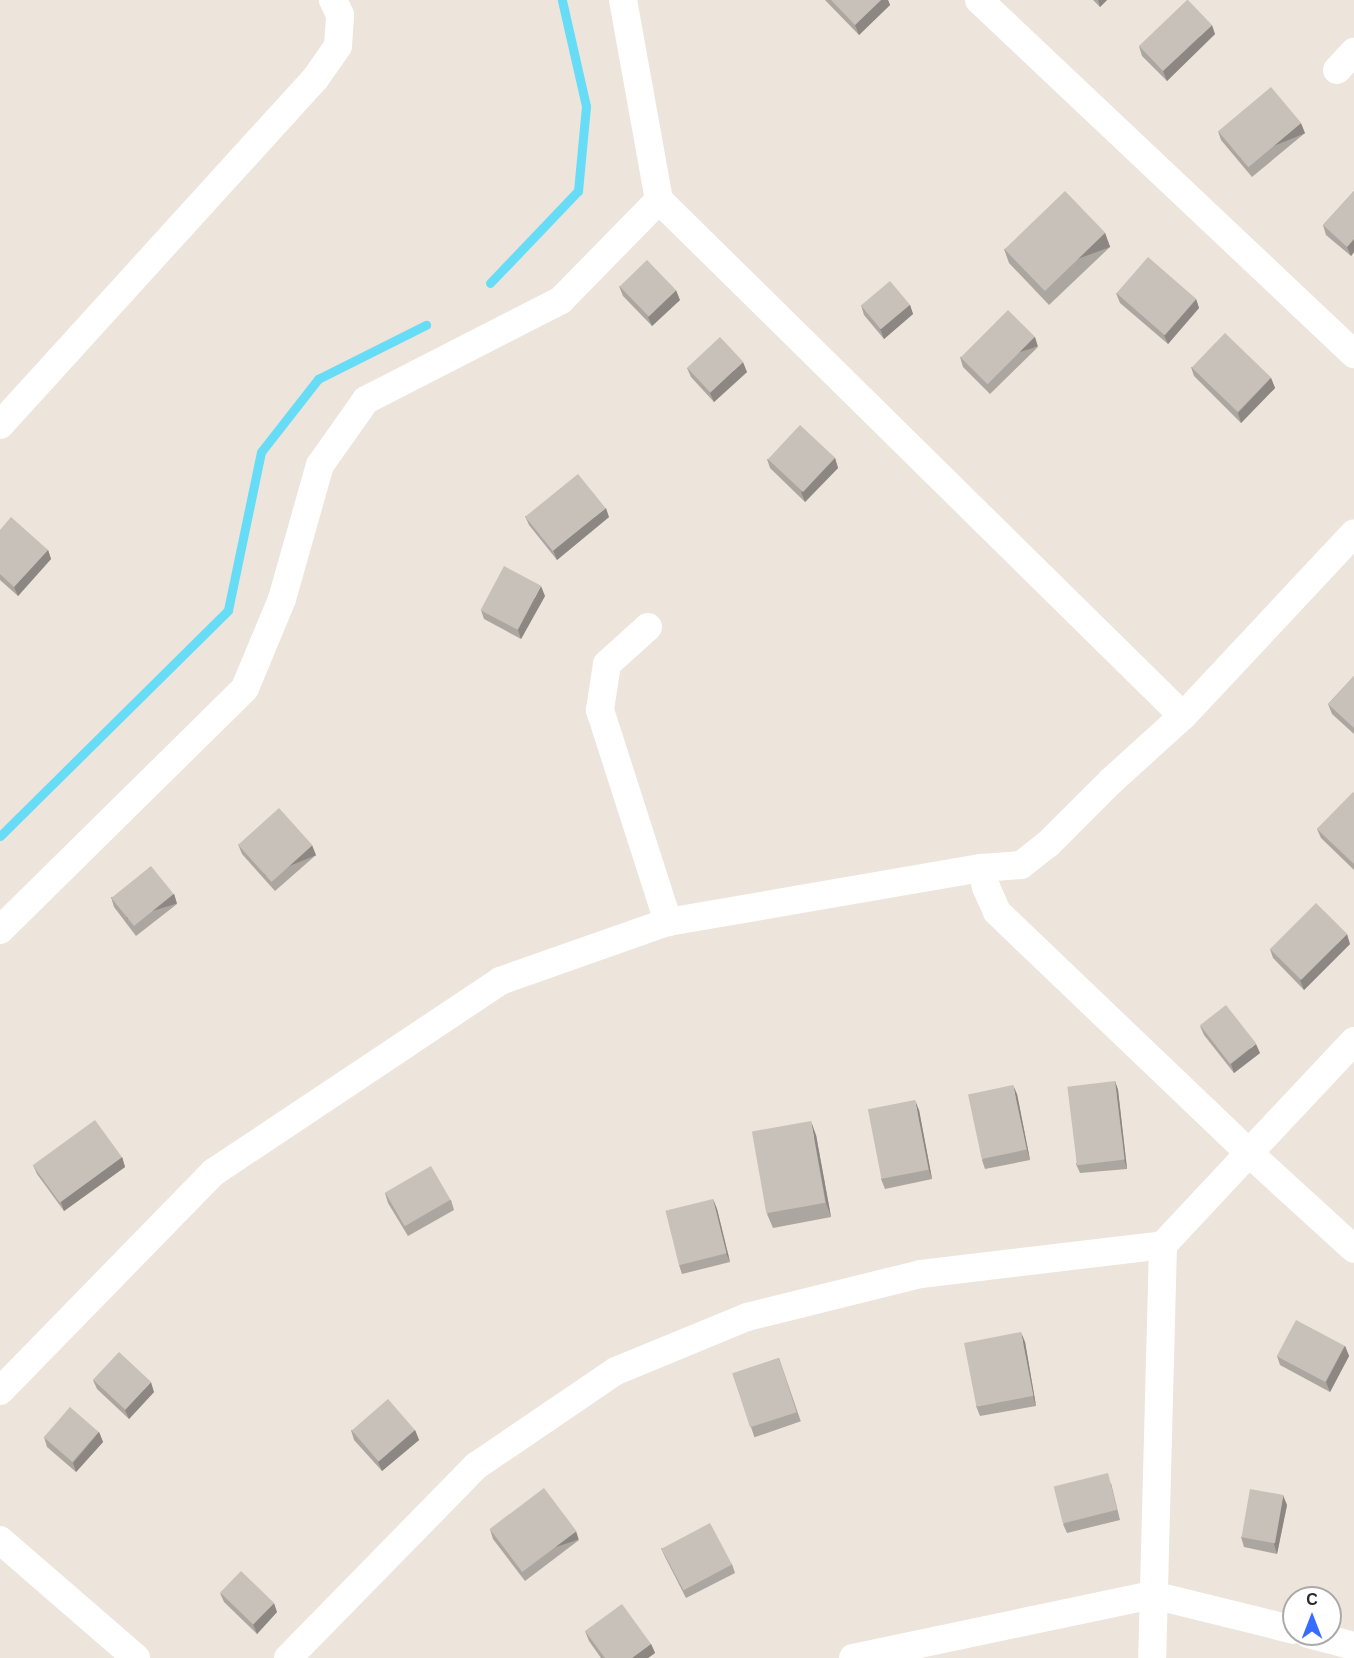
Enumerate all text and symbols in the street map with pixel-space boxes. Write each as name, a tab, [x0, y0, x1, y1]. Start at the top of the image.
north arrow	[1282, 1586, 1342, 1646]
text: С	[1306, 1589, 1318, 1610]

